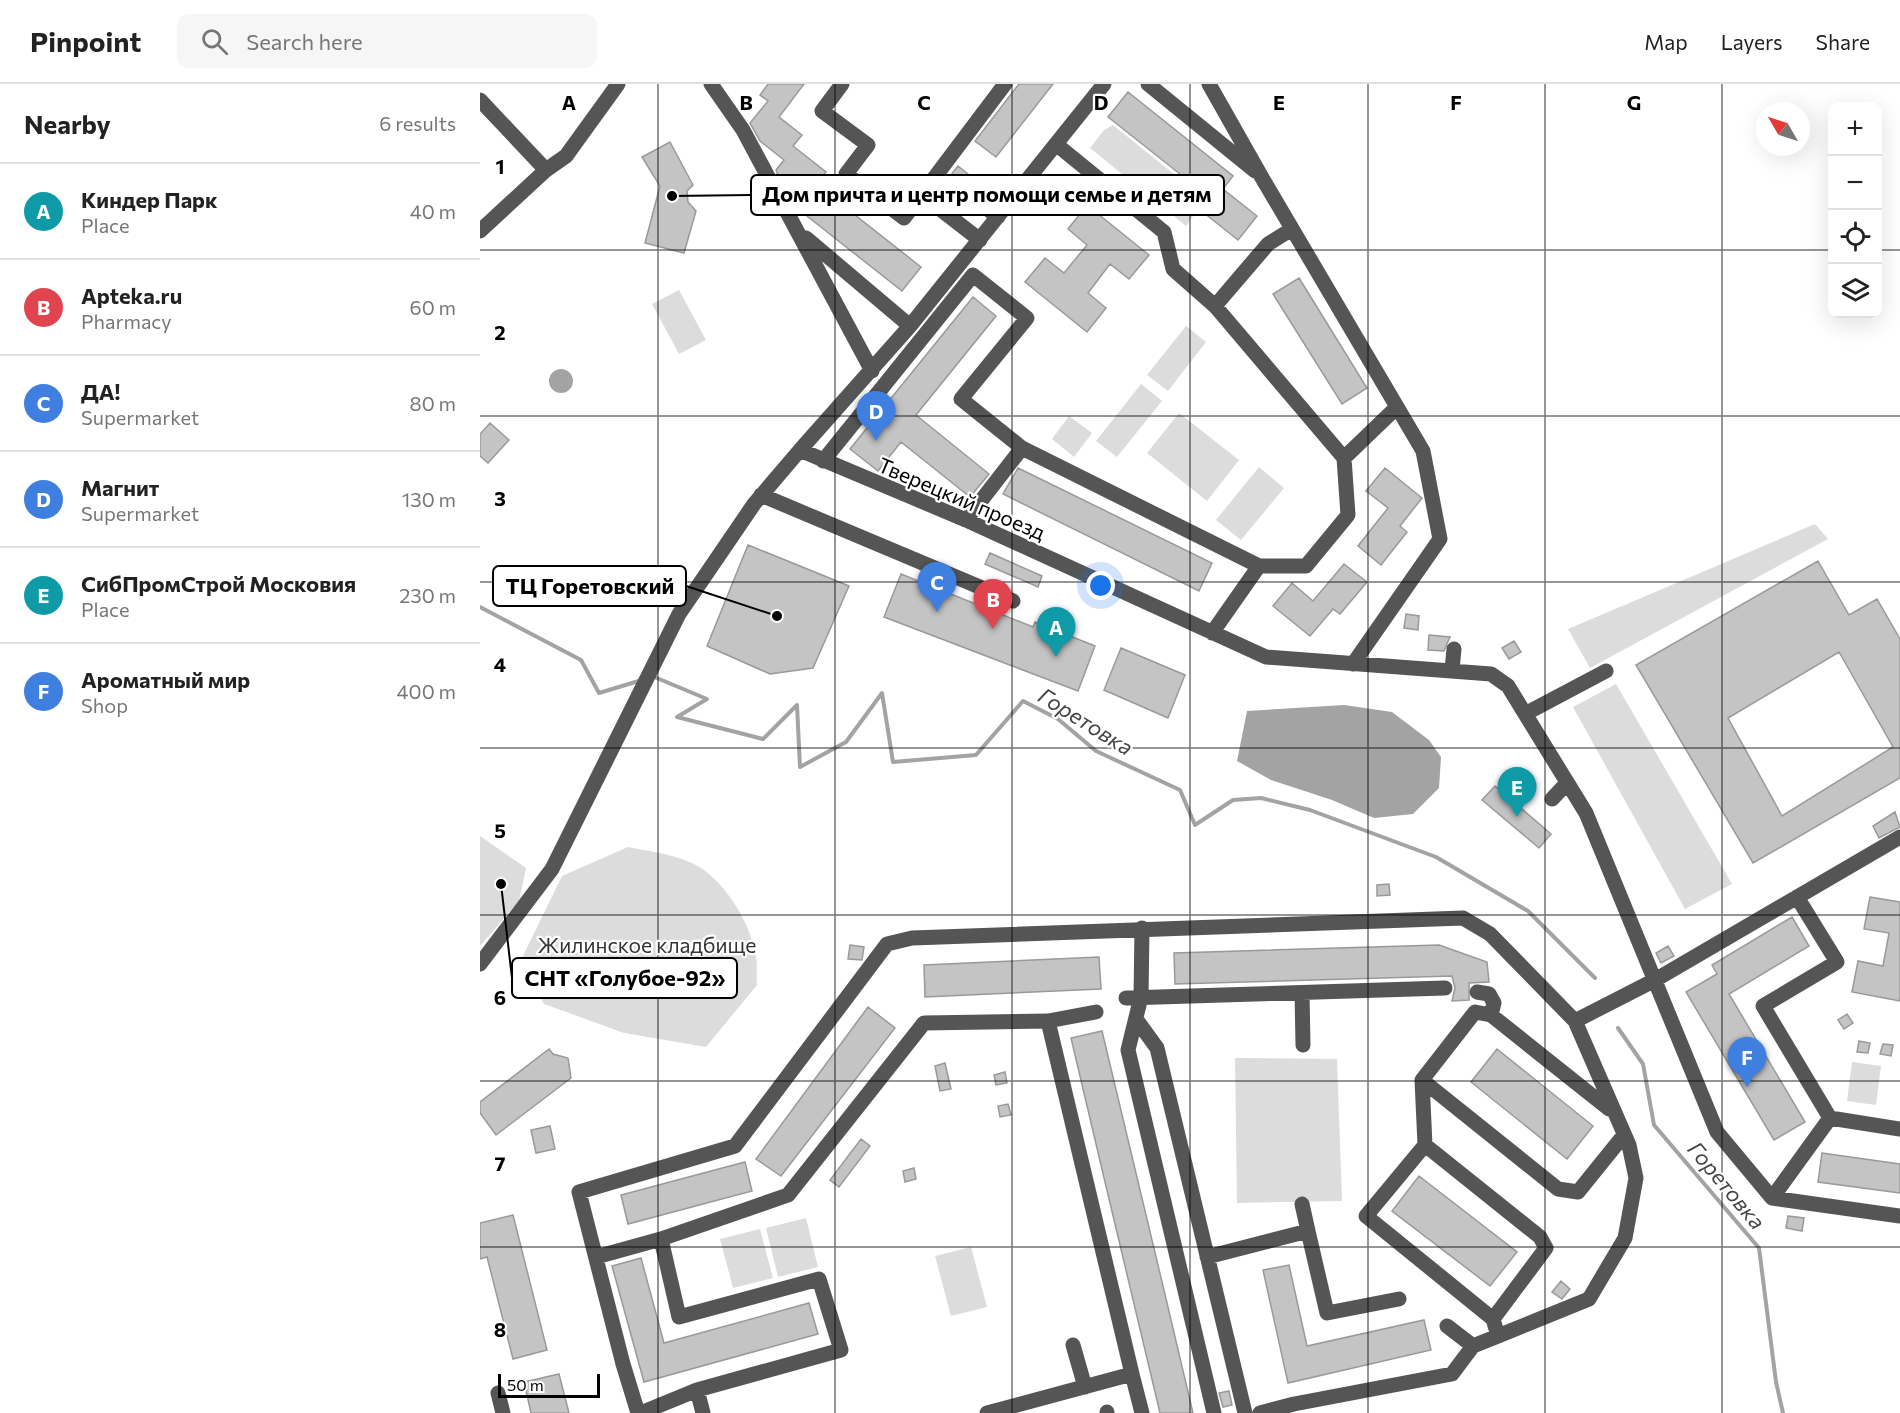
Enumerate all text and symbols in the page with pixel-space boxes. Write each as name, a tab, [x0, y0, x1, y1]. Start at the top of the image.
search box	[177, 14, 597, 68]
text: Pinpoint	[30, 24, 141, 58]
icon: search	[198, 25, 231, 58]
text: Search here	[246, 28, 363, 55]
text: Map	[1644, 29, 1688, 54]
text: Layers	[1721, 29, 1783, 54]
text: Share	[1816, 29, 1870, 54]
text: A	[562, 90, 576, 114]
text: B	[739, 90, 753, 114]
text: C	[917, 90, 931, 114]
text: D	[1094, 90, 1108, 114]
text: E	[1273, 90, 1285, 114]
text: F	[1450, 90, 1462, 114]
text: G	[1627, 90, 1641, 114]
north arrow	[1756, 102, 1810, 156]
map controls	[1828, 102, 1882, 318]
button: +	[1828, 102, 1882, 156]
text: Nearby	[24, 108, 111, 139]
text: 6 results	[379, 111, 456, 135]
text: 1	[495, 154, 505, 178]
button: −	[1828, 156, 1882, 210]
callout: Дом причта и центр помощи семье и детям	[751, 175, 1224, 215]
text: Дом причта и центр помощи семье и детям	[762, 180, 1212, 207]
text: Киндер Парк	[81, 186, 218, 213]
text: A	[36, 199, 51, 223]
text: 40 m	[410, 199, 456, 223]
button: locate	[1828, 210, 1882, 264]
text: Place	[81, 213, 130, 237]
button: layers	[1828, 264, 1882, 318]
text: Apteka.ru	[81, 282, 182, 309]
text: B	[37, 295, 50, 319]
text: 60 m	[410, 295, 456, 319]
text: Pharmacy	[81, 309, 172, 333]
text: 2	[494, 320, 506, 344]
text: ДА!	[81, 378, 120, 405]
text: C	[37, 391, 50, 415]
text: 80 m	[410, 391, 456, 415]
pin: D	[856, 392, 896, 441]
text: Supermarket	[81, 405, 199, 429]
street label: Тверецкий проезд	[875, 451, 1049, 545]
text: Магнит	[81, 474, 159, 501]
text: 3	[494, 486, 506, 510]
text: D	[36, 487, 51, 511]
text: 130 m	[402, 487, 456, 511]
text: Supermarket	[81, 501, 199, 525]
pin: C	[918, 562, 956, 612]
callout: ТЦ Горетовский	[493, 566, 686, 606]
text: СибПромСтрой Московия	[81, 570, 356, 597]
your location	[1086, 571, 1115, 600]
text: ТЦ Горетовский	[506, 572, 674, 599]
pin: B	[974, 580, 1012, 629]
text: E	[38, 583, 49, 607]
text: 230 m	[399, 583, 456, 607]
text: Place	[81, 597, 130, 621]
pin: A	[1036, 608, 1076, 657]
text: 4	[494, 652, 506, 676]
text: Ароматный мир	[81, 666, 250, 693]
text: F	[38, 679, 49, 703]
text: 400 m	[397, 679, 456, 703]
water label: Горетовка	[1034, 681, 1138, 761]
text: Shop	[81, 693, 128, 717]
pin: E	[1498, 768, 1536, 817]
text: 5	[494, 818, 506, 842]
park label: Жилинское кладбище	[538, 932, 756, 957]
callout: СНТ «Голубое-92»	[512, 958, 737, 998]
text: СНТ «Голубое-92»	[525, 964, 725, 991]
text: 6	[494, 985, 506, 1009]
pin: F	[1728, 1038, 1766, 1087]
water label: Горетовка	[1682, 1136, 1772, 1234]
text: 7	[495, 1151, 506, 1175]
text: 8	[494, 1317, 506, 1341]
scale bar	[498, 1371, 600, 1398]
text: 50 m	[507, 1375, 544, 1394]

